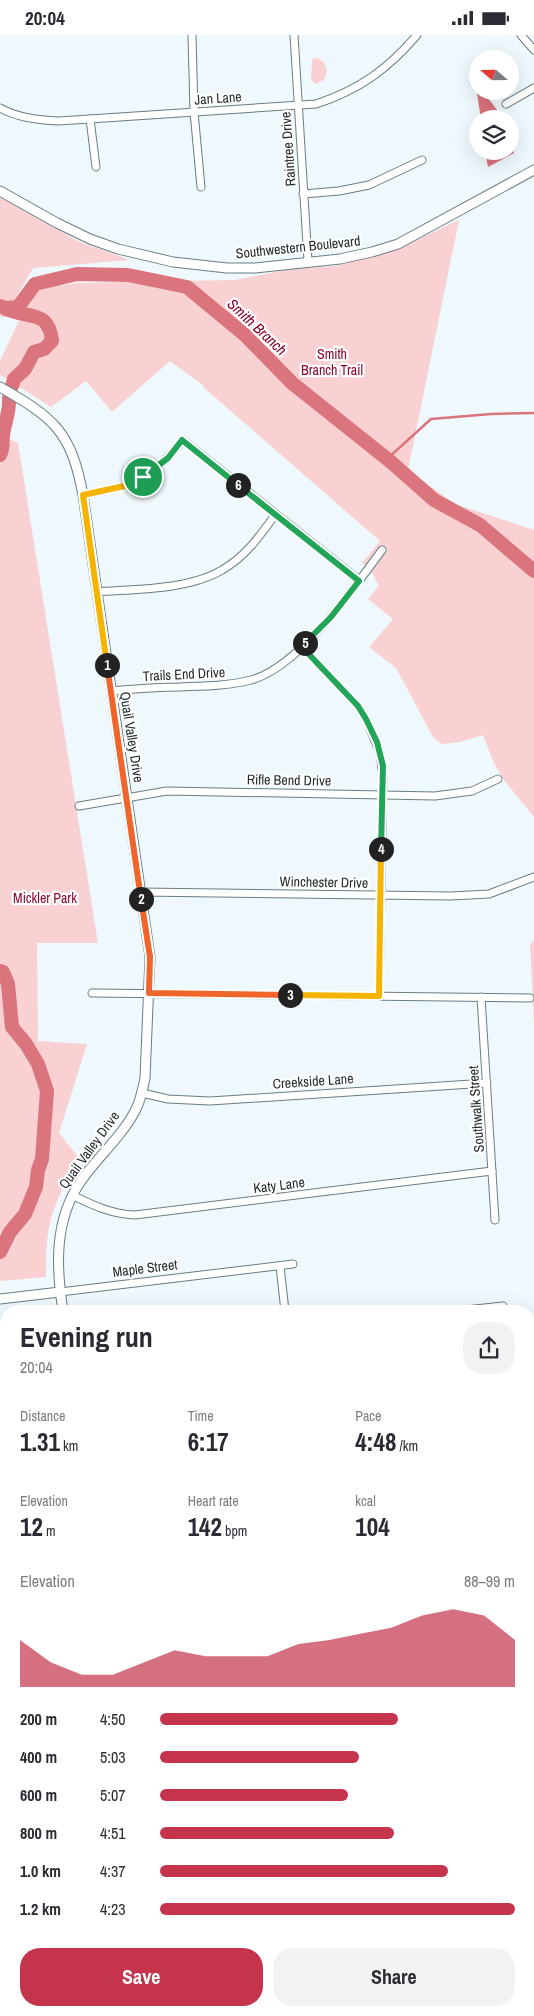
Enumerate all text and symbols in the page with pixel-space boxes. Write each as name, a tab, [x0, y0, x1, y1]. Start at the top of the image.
text: 20:04	[25, 5, 65, 31]
north arrow	[469, 50, 519, 100]
map controls	[469, 50, 519, 160]
street label: Jan Lane	[194, 87, 242, 109]
button: layers	[469, 110, 519, 160]
street label: Raintree Drive	[276, 111, 300, 187]
street label: Southwestern Boulevard	[235, 232, 361, 262]
water label: Smith Branch	[223, 294, 292, 360]
park label: Smith Branch Trail	[301, 345, 363, 379]
pin	[122, 456, 164, 498]
icon: arrive	[129, 463, 157, 491]
pin: 6	[226, 473, 250, 497]
text: 6	[235, 476, 242, 494]
pin: 5	[292, 631, 318, 655]
text: 5	[302, 634, 309, 652]
pin: 1	[94, 653, 120, 677]
text: 1	[104, 656, 111, 674]
street label: Trails End Drive	[142, 663, 226, 685]
street label: Quail Valley Drive	[116, 690, 148, 784]
street label: Rifle Bend Drive	[247, 770, 331, 790]
pin: 4	[368, 837, 394, 861]
text: 4	[378, 840, 385, 858]
street label: Winchester Drive	[280, 872, 368, 892]
pin: 2	[128, 887, 154, 911]
park label: Mickler Park	[13, 889, 77, 907]
text: 2	[138, 890, 145, 908]
pin: 3	[278, 983, 302, 1007]
text: 3	[287, 986, 294, 1004]
street label: Southwalk Street	[464, 1065, 488, 1153]
street label: Creekside Lane	[272, 1069, 354, 1093]
street label: Quail Valley Drive	[55, 1108, 123, 1192]
street label: Katy Lane	[252, 1173, 306, 1197]
street label: Maple Street	[112, 1255, 178, 1281]
text: Evening run	[20, 1318, 153, 1356]
button: share	[463, 1322, 515, 1374]
text: 20:04	[20, 1356, 53, 1378]
text: Distance	[20, 1407, 65, 1425]
text: Time	[188, 1407, 214, 1425]
text: Pace	[355, 1407, 382, 1425]
text: 1.31	[20, 1425, 60, 1459]
text: 6:17	[188, 1425, 229, 1459]
text: 4:48	[355, 1425, 396, 1459]
text: km	[60, 1437, 78, 1455]
text: /km	[396, 1437, 418, 1455]
text: Elevation	[20, 1492, 68, 1510]
text: Heart rate	[188, 1492, 239, 1510]
text: kcal	[355, 1492, 376, 1510]
text: 12	[20, 1510, 43, 1544]
text: 142	[188, 1510, 222, 1544]
text: 104	[355, 1510, 390, 1544]
text: m	[43, 1522, 56, 1540]
text: bpm	[222, 1522, 247, 1540]
text: Elevation	[20, 1570, 75, 1592]
text: 88–99 m	[464, 1570, 515, 1592]
text: 200 m	[20, 1708, 57, 1730]
text: 4:50	[100, 1708, 126, 1730]
text: 400 m	[20, 1746, 57, 1768]
text: 5:03	[100, 1746, 126, 1768]
text: 600 m	[20, 1784, 57, 1806]
text: 5:07	[100, 1784, 126, 1806]
text: 800 m	[20, 1822, 57, 1844]
text: 4:51	[100, 1822, 126, 1844]
text: 1.0 km	[20, 1860, 61, 1882]
text: 4:37	[100, 1860, 126, 1882]
text: 1.2 km	[20, 1898, 61, 1920]
text: 4:23	[100, 1898, 126, 1920]
button: Save	[20, 1948, 263, 2006]
button: Share	[273, 1948, 515, 2006]

